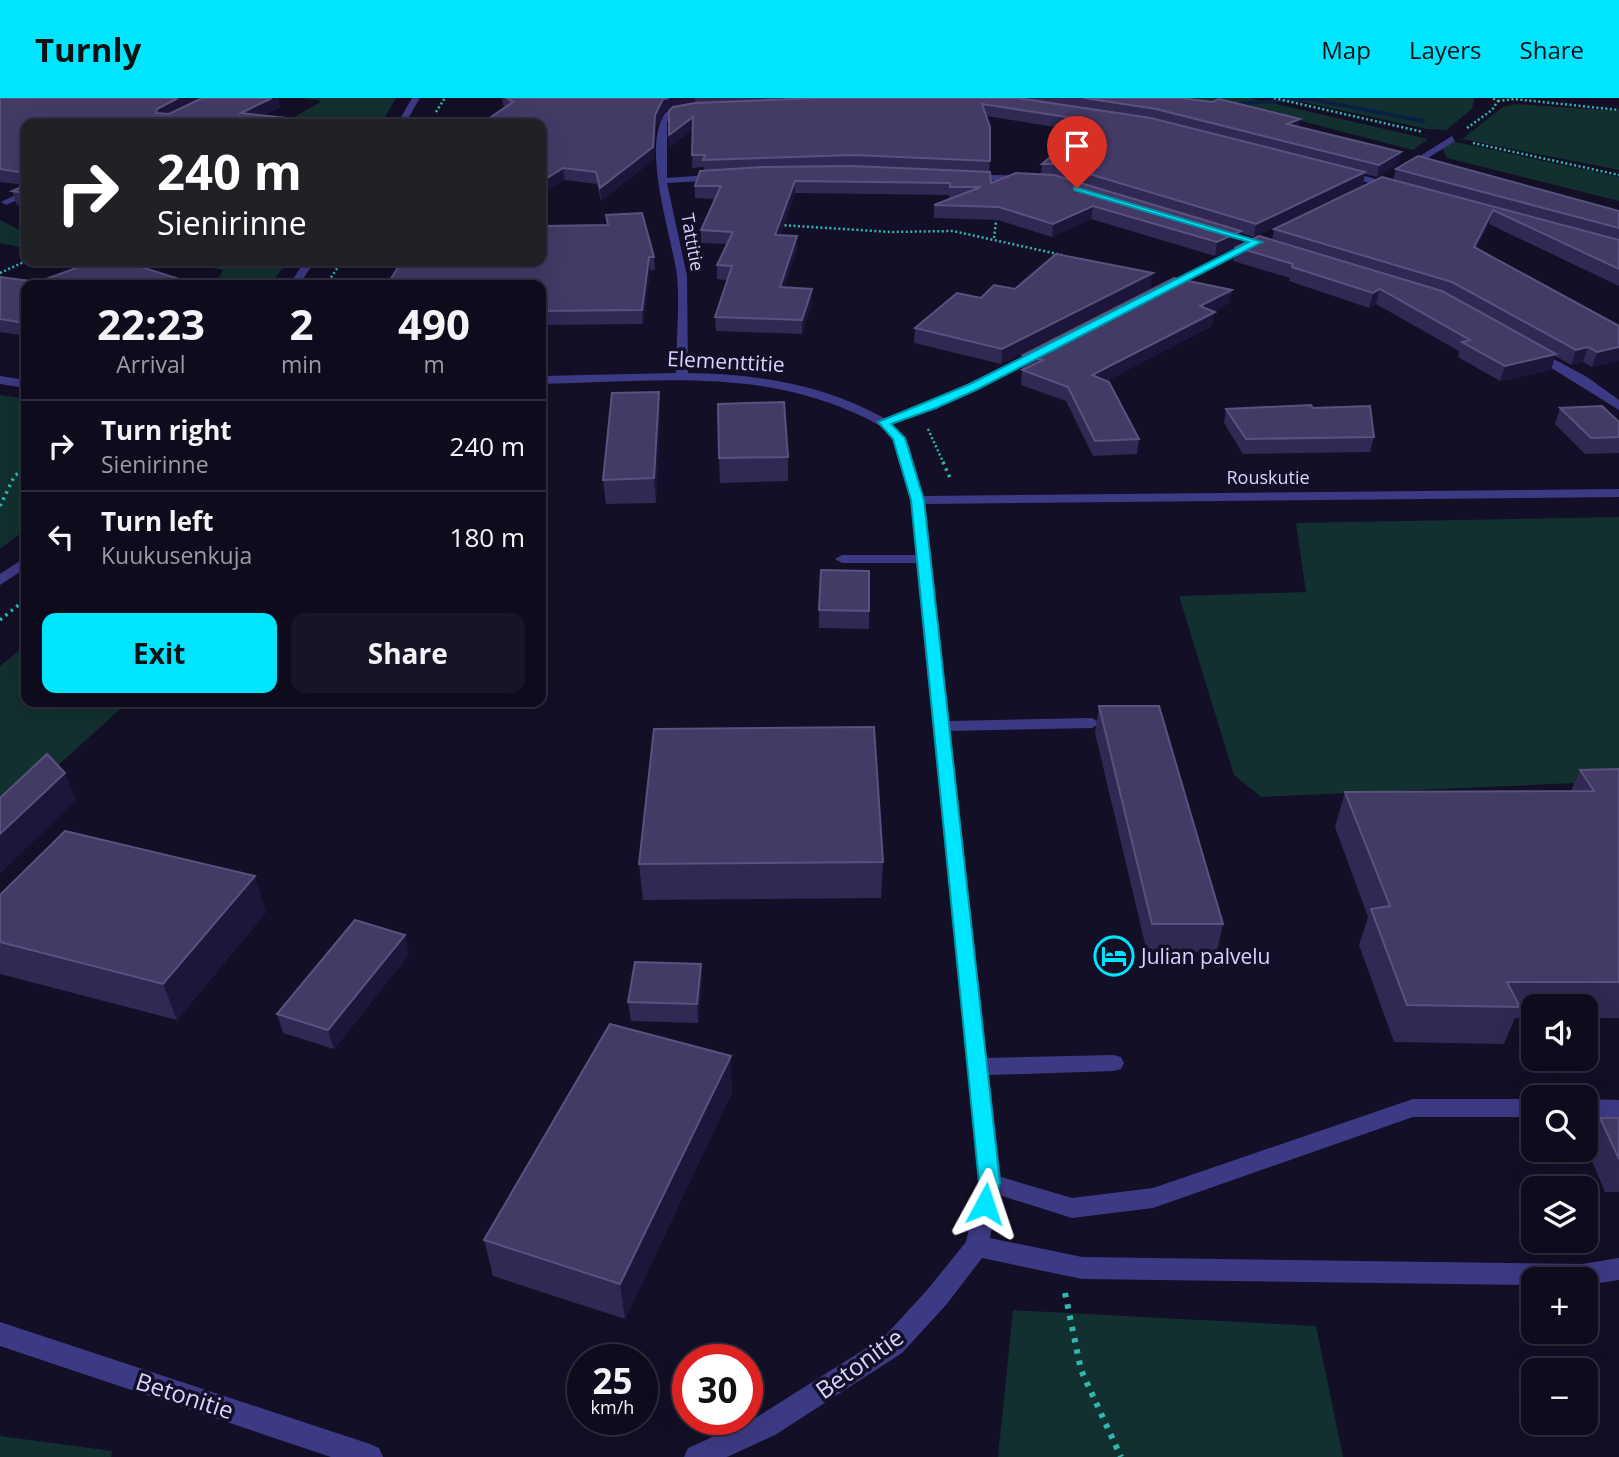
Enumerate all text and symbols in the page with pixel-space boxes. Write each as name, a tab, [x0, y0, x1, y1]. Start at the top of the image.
text: Turnly	[35, 27, 141, 72]
text: Map	[1321, 33, 1371, 66]
text: Layers	[1409, 33, 1482, 66]
text: Share	[1520, 33, 1584, 66]
pin	[1047, 116, 1107, 188]
icon: arrive	[1058, 127, 1096, 165]
text: 240 m	[157, 138, 302, 204]
icon: right	[42, 147, 133, 238]
text: Sienirinne	[157, 201, 307, 244]
street label: Tattitie	[676, 211, 710, 273]
text: 22:23	[97, 295, 205, 352]
text: 2	[289, 295, 314, 352]
text: 490	[398, 295, 470, 352]
street label: Elementtitie	[666, 344, 786, 378]
text: Arrival	[116, 348, 186, 380]
text: min	[281, 348, 322, 380]
text: m	[423, 348, 445, 380]
text: Turn right	[101, 412, 232, 448]
icon: right	[42, 427, 80, 465]
text: 240 m	[450, 428, 525, 464]
text: Sienirinne	[101, 448, 209, 480]
street label: Rouskutie	[1226, 465, 1310, 489]
text: Turn left	[101, 503, 213, 539]
icon: left	[42, 518, 80, 556]
text: 180 m	[450, 519, 525, 555]
text: Kuukusenkuja	[101, 539, 252, 571]
button: Exit	[42, 613, 277, 693]
button: Share	[291, 613, 525, 693]
hotel icon: Julian palvelu	[1093, 935, 1135, 977]
place label: Julian palvelu	[1139, 942, 1270, 970]
map controls	[1521, 994, 1598, 1435]
button: sound	[1521, 994, 1598, 1071]
button: search	[1521, 1085, 1598, 1162]
position arrow	[948, 1167, 1022, 1241]
button: layers	[1521, 1176, 1598, 1253]
button: +	[1521, 1267, 1598, 1344]
street label: Betonitie	[809, 1320, 909, 1406]
speed limit sign: 30	[672, 1344, 763, 1435]
text: 25	[592, 1357, 633, 1404]
button: −	[1521, 1358, 1598, 1435]
street label: Betonitie	[132, 1364, 238, 1426]
text: km/h	[591, 1395, 634, 1419]

